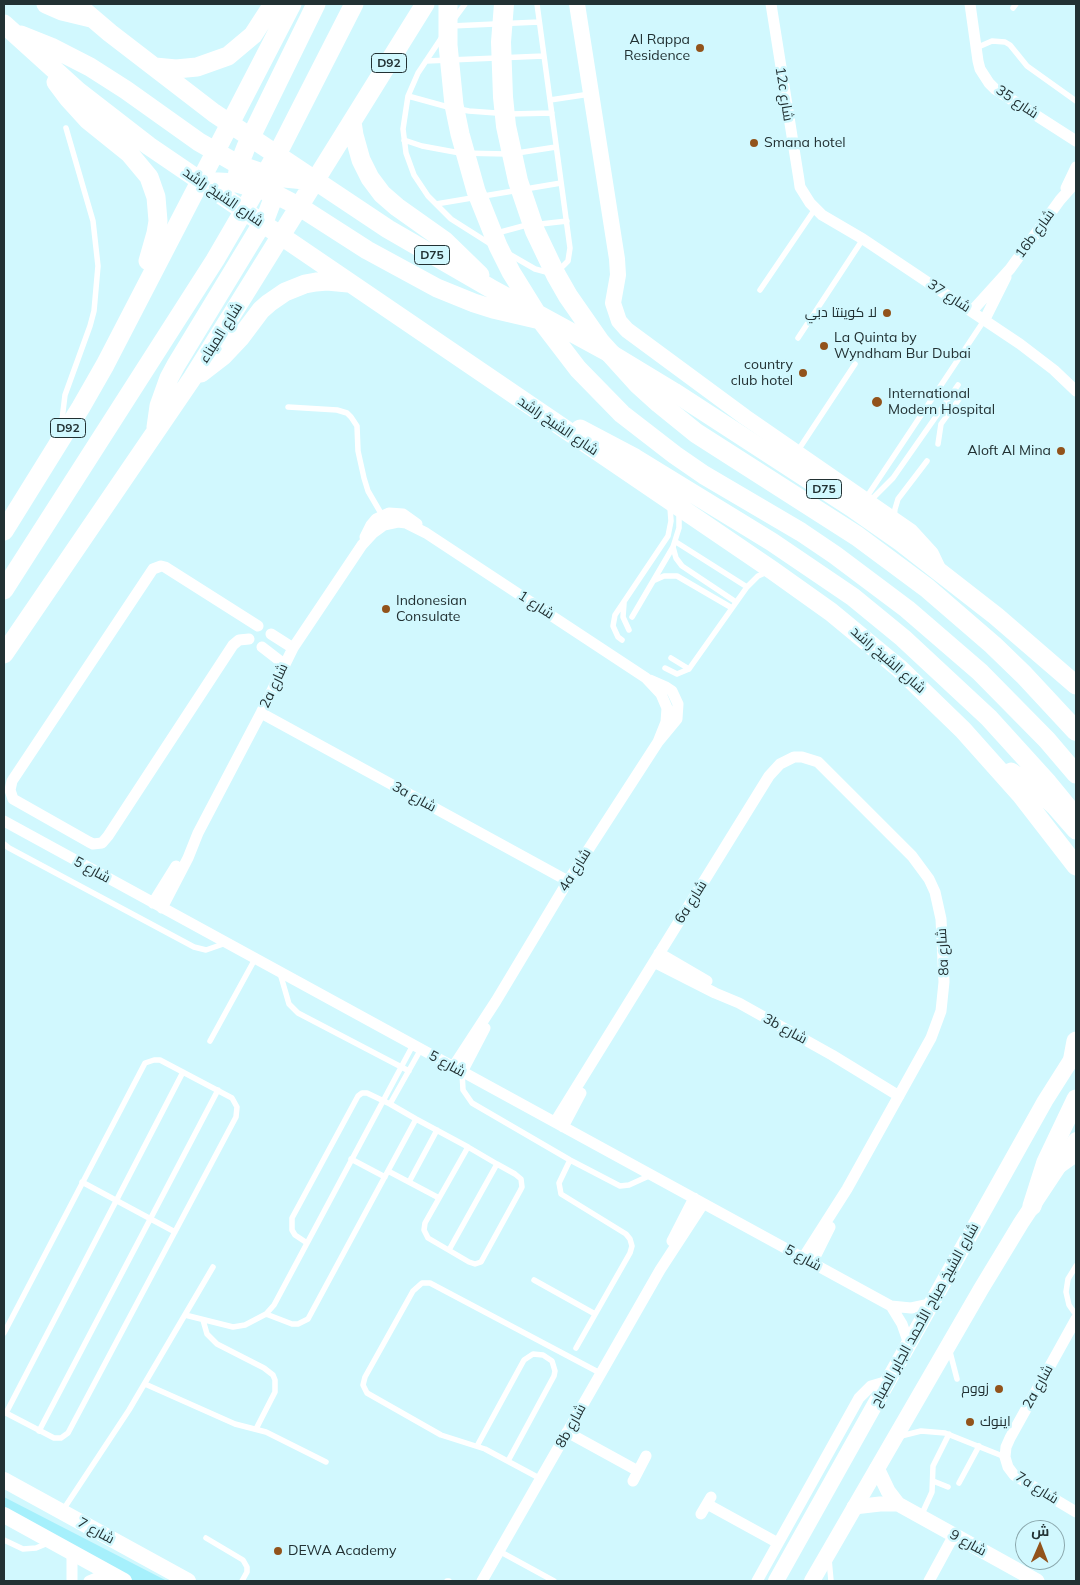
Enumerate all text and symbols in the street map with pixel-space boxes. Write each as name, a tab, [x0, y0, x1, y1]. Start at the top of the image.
place label: Al Rappa Residence	[624, 32, 690, 64]
marker: Al Rappa Residence	[694, 42, 706, 54]
road number: D92	[372, 54, 406, 72]
street label: 12c شارع	[771, 66, 797, 122]
street label: شارع 35	[993, 82, 1041, 122]
place label: Smana hotel	[764, 135, 846, 151]
marker: Smana hotel	[748, 137, 760, 149]
street label: شارع الشيخ راشد	[180, 164, 266, 230]
street label: 16b شارع	[1012, 206, 1058, 262]
road number: D75	[414, 246, 450, 264]
street label: شارع 37	[924, 276, 974, 316]
street label: شارع الميناء	[196, 300, 246, 366]
place label: لا كوينتا دبي	[805, 305, 877, 321]
marker: لا كوينتا دبي	[881, 307, 893, 319]
place label: La Quinta by Wyndham Bur Dubai	[834, 330, 971, 362]
marker: La Quinta by Wyndham Bur Dubai	[818, 340, 830, 352]
place label: country club hotel	[731, 357, 793, 390]
marker: country club hotel	[797, 367, 809, 379]
place label: International Modern Hospital	[888, 386, 995, 418]
street label: شارع الشيخ راشد	[515, 393, 601, 459]
marker: International Modern Hospital	[870, 395, 884, 409]
road number: D92	[50, 418, 86, 438]
place label: Aloft Al Mina	[967, 443, 1051, 459]
marker: Aloft Al Mina	[1055, 445, 1067, 457]
road number: D75	[806, 479, 842, 498]
street label: شارع 1	[515, 587, 557, 623]
place label: Indonesian Consulate	[396, 593, 467, 626]
marker: Indonesian Consulate	[380, 603, 392, 615]
street label: شارع الشيخ راشد	[847, 623, 929, 697]
street label: 2a شارع	[256, 661, 292, 711]
street label: 3a شارع	[389, 778, 439, 816]
street label: 4a شارع	[555, 845, 595, 895]
street label: شارع 5	[71, 853, 113, 887]
street label: 6a شارع	[671, 877, 711, 927]
street label: 8a شارع	[933, 928, 953, 976]
street label: 3b شارع	[760, 1010, 810, 1048]
street label: شارع 5	[426, 1047, 468, 1081]
street label: شارع الشيخ صباح الأحمد الجابر الصباح	[867, 1220, 983, 1410]
street label: شارع 5	[782, 1241, 824, 1275]
street label: 2a شارع	[1019, 1362, 1057, 1412]
place label: زووم	[961, 1381, 989, 1397]
marker: زووم	[993, 1383, 1005, 1395]
street label: 8b شارع	[552, 1401, 590, 1451]
place label: اينوك	[980, 1414, 1011, 1430]
marker: اينوك	[964, 1416, 976, 1428]
street label: 7a شارع	[1012, 1468, 1062, 1508]
street label: شارع 7	[75, 1514, 117, 1548]
north arrow	[1015, 1520, 1065, 1570]
text: ش	[1031, 1522, 1049, 1540]
street label: شارع 9	[947, 1526, 989, 1560]
place label: DEWA Academy	[288, 1543, 397, 1559]
marker: DEWA Academy	[272, 1545, 284, 1557]

